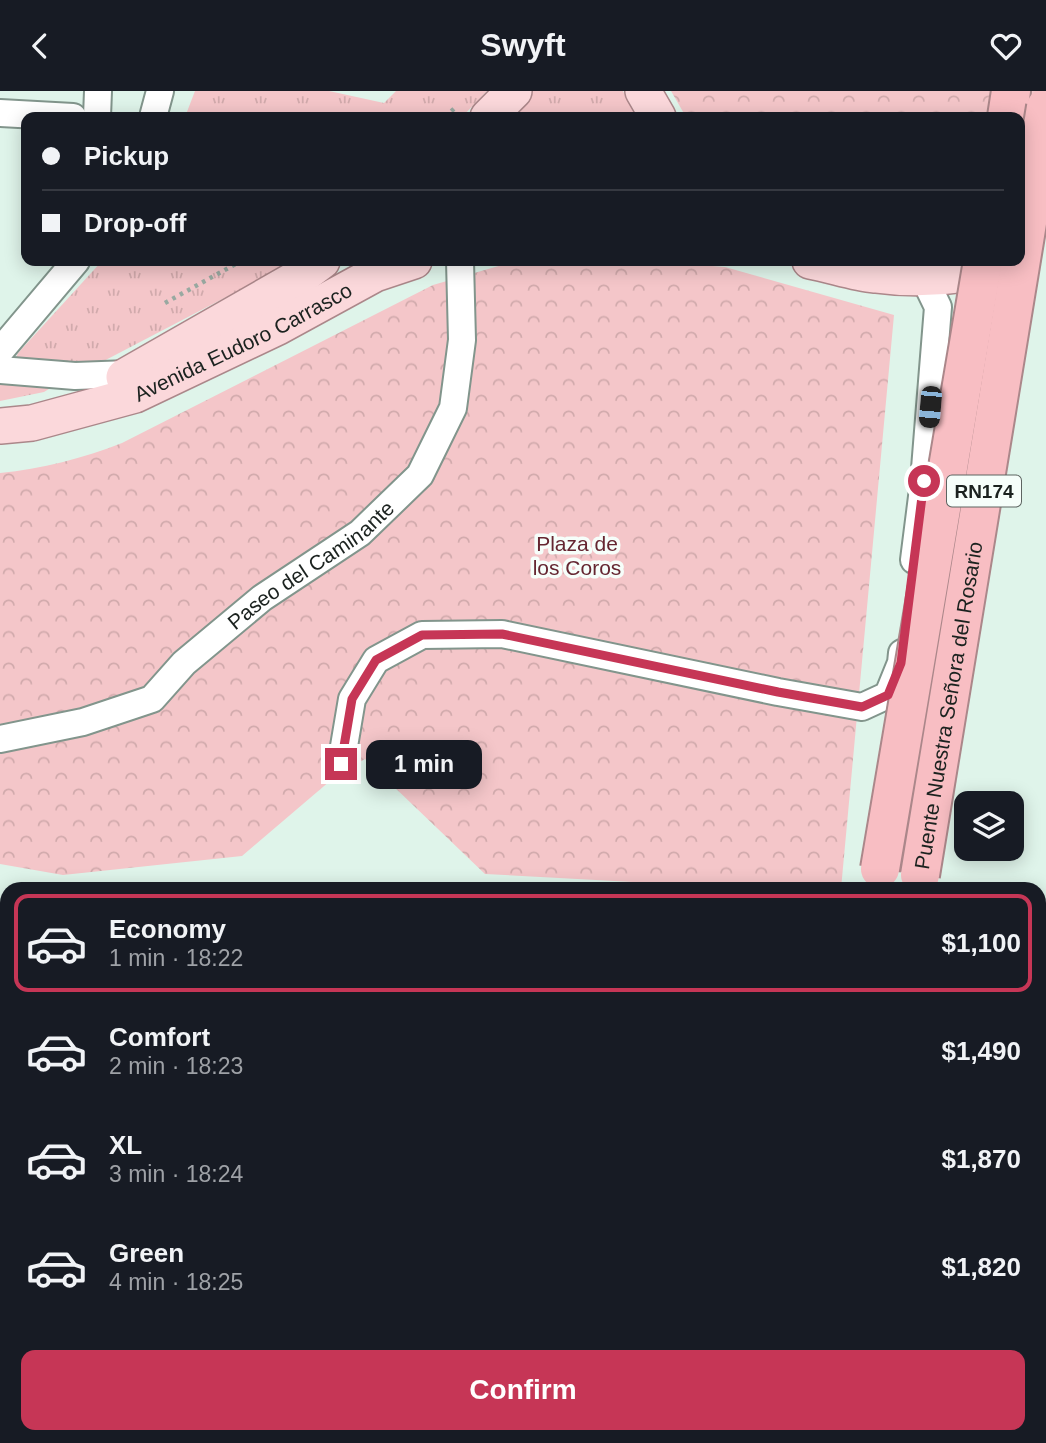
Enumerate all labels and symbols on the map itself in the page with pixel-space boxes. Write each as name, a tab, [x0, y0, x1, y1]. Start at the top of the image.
street label: Avenida Eudoro Carrasco	[130, 278, 355, 405]
car	[918, 385, 943, 429]
route start	[908, 465, 940, 497]
road number: RN174	[947, 475, 1021, 507]
street label: Paseo del Caminante	[223, 496, 398, 633]
park label: Plaza de los Coros	[533, 532, 621, 579]
street label: Puente Nuestra Señora del Rosario	[910, 540, 986, 871]
callout: 1 min	[366, 739, 481, 789]
route end	[325, 748, 357, 780]

